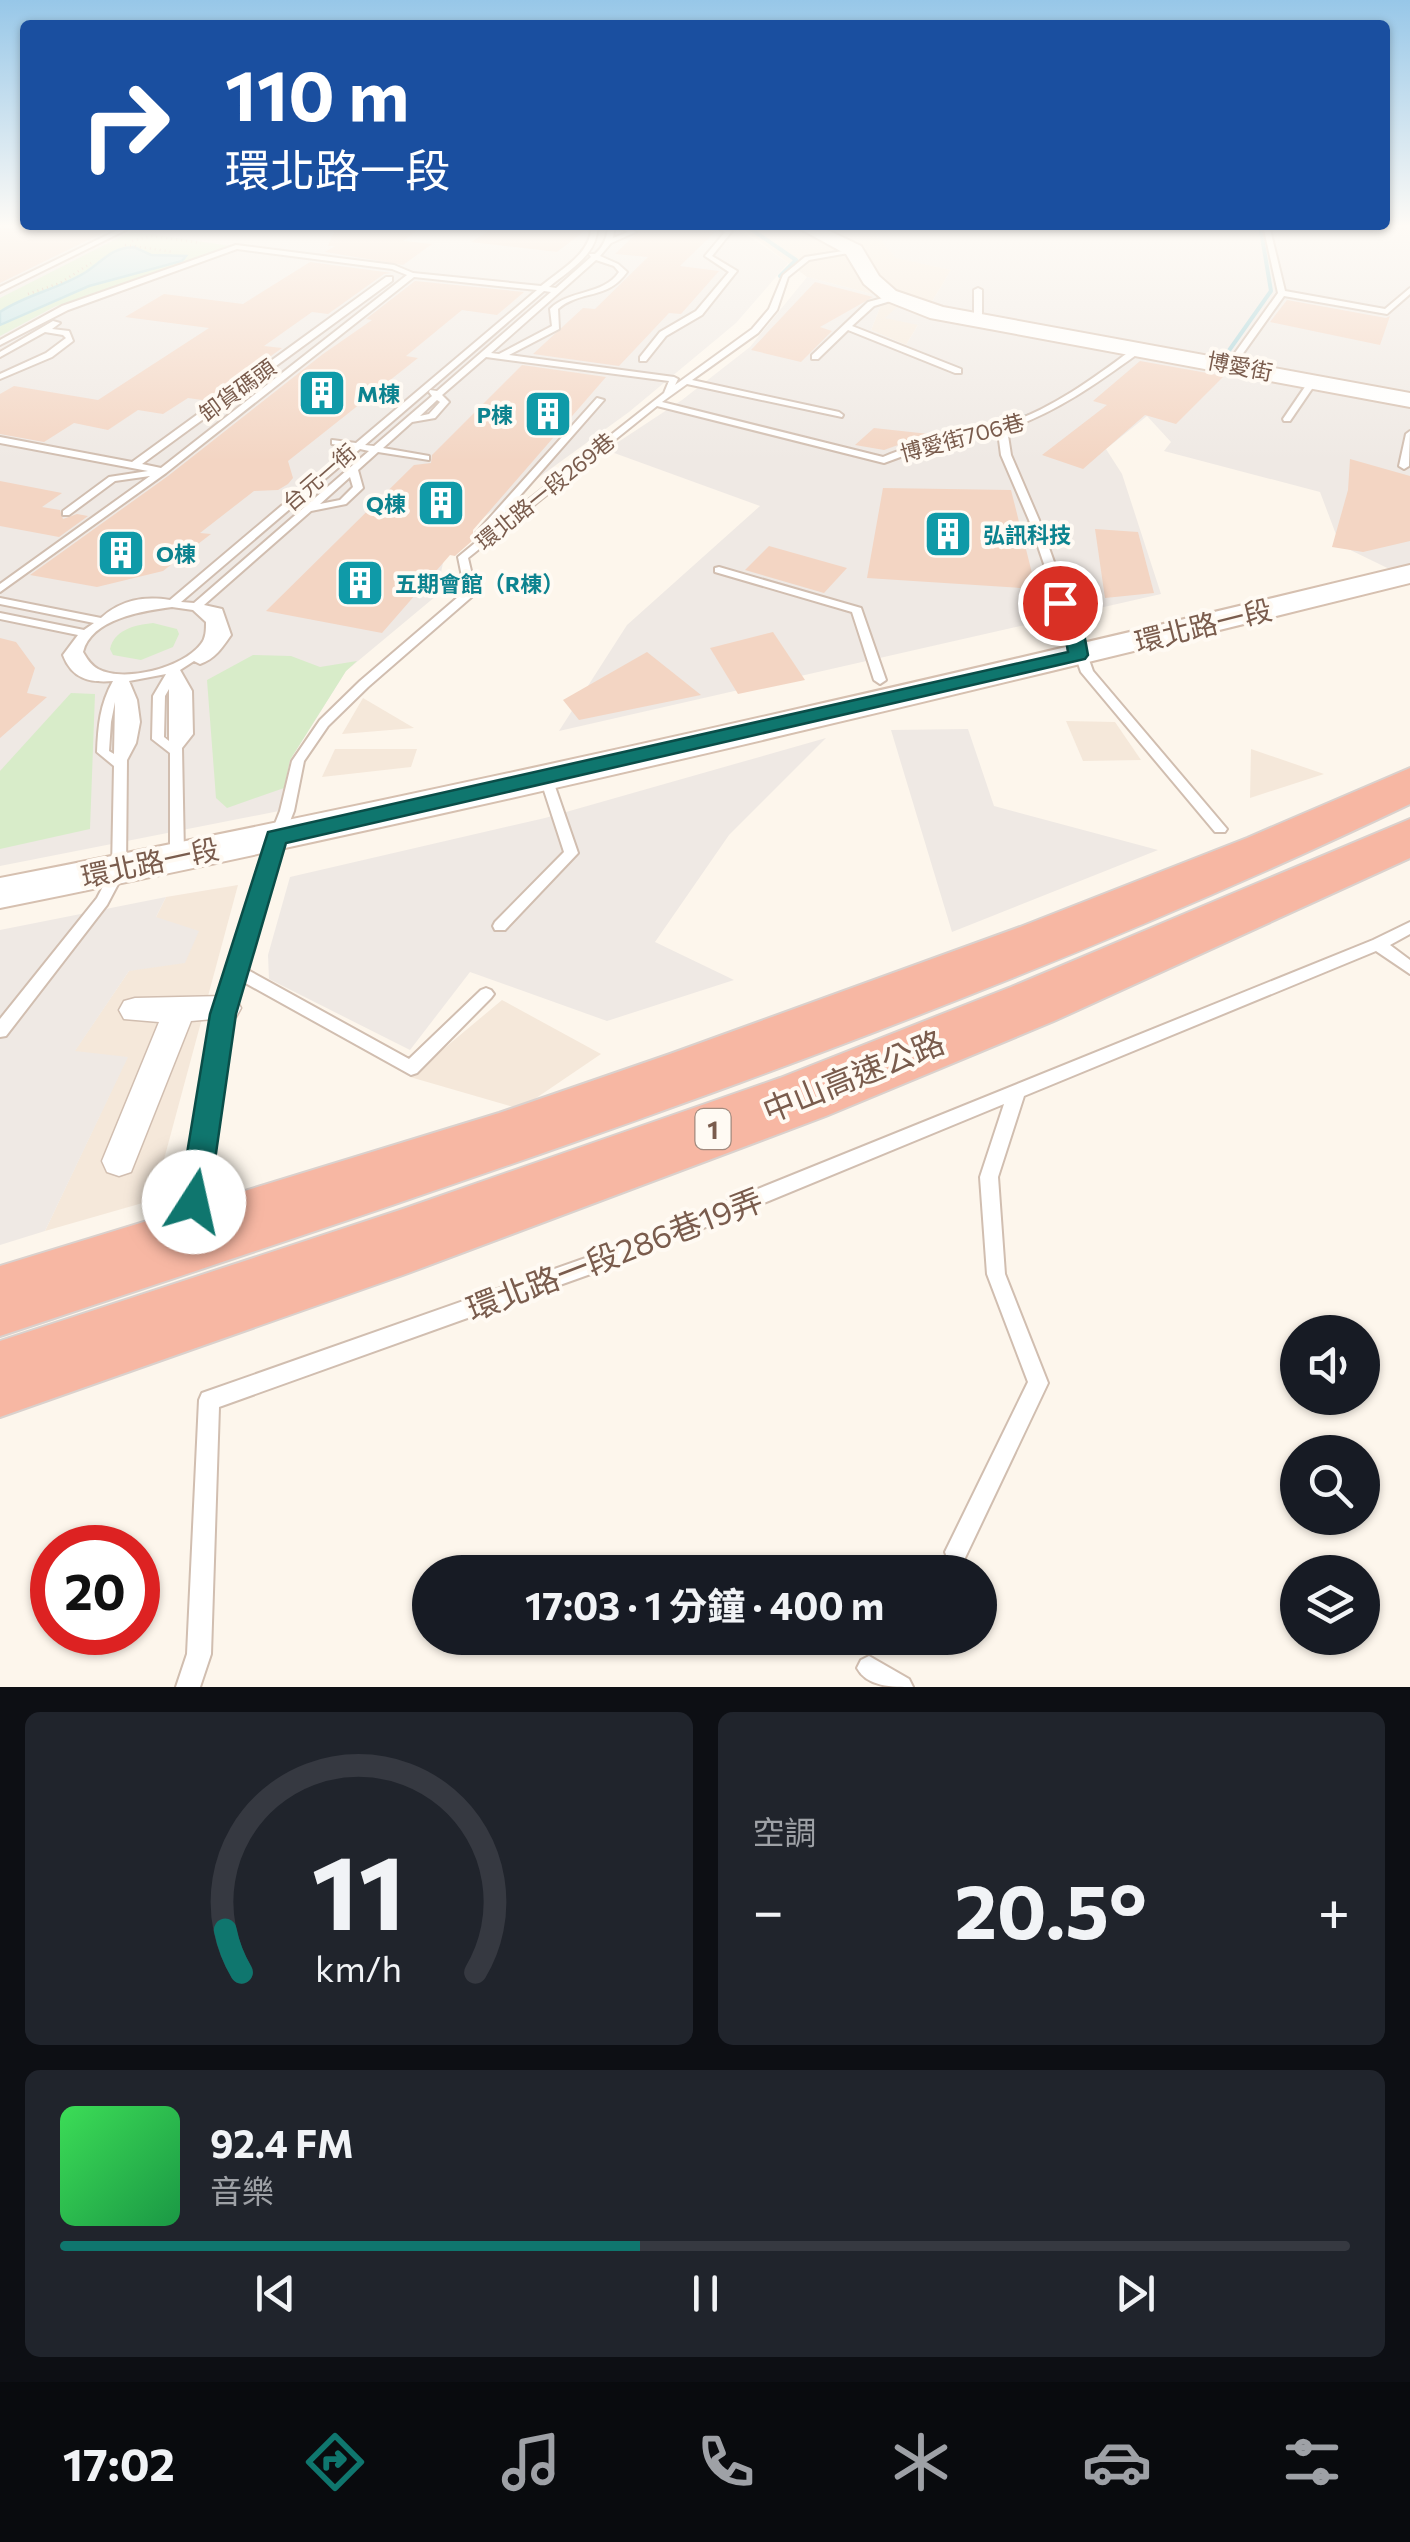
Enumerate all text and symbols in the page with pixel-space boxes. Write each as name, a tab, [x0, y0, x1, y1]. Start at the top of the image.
text: 110 m	[225, 50, 409, 135]
icon: right	[60, 60, 190, 190]
text: 環北路一段	[225, 141, 450, 196]
street label: 博愛街	[1205, 346, 1275, 386]
street label: 卸貨碼頭	[193, 353, 281, 427]
building icon: M棟	[296, 367, 348, 419]
place label: M棟	[357, 380, 400, 407]
building icon: P棟	[522, 388, 574, 440]
place label: P棟	[477, 401, 513, 428]
street label: 博愛街706巷	[897, 407, 1027, 467]
street label: 環北路一段269巷	[470, 427, 620, 555]
street label: 台元一街	[277, 438, 361, 516]
building icon: Q棟	[415, 477, 467, 529]
place label: Q棟	[366, 490, 406, 517]
building icon: 弘訊科技	[922, 508, 974, 560]
place label: 弘訊科技	[983, 521, 1071, 548]
building icon: O棟	[95, 527, 147, 579]
place label: O棟	[156, 540, 196, 567]
building icon: 五期會館（R棟）	[334, 557, 386, 609]
pin	[1018, 561, 1103, 646]
place label: 五期會館（R棟）	[395, 570, 564, 597]
icon: arrive	[1033, 576, 1088, 631]
street label: 環北路一段	[1131, 592, 1275, 658]
street label: 環北路一段	[78, 831, 222, 893]
street label: 中山高速公路	[756, 1020, 950, 1130]
road number: 1	[696, 1109, 730, 1149]
position arrow	[142, 1150, 246, 1254]
street label: 環北路一段286巷19弄	[460, 1178, 768, 1328]
map controls	[1280, 1315, 1380, 1655]
button: sound	[1280, 1315, 1380, 1415]
button: search	[1280, 1435, 1380, 1535]
speed limit sign: 20	[30, 1525, 160, 1655]
button: layers	[1280, 1555, 1380, 1655]
text: 17:03 · 1 分鐘 · 400 m	[525, 1581, 884, 1628]
text: 空調	[753, 1811, 817, 1851]
text: 11	[312, 1824, 406, 1951]
text: 20.5°	[954, 1863, 1147, 1954]
text: −	[753, 1875, 784, 1942]
text: +	[1318, 1875, 1350, 1942]
text: km/h	[315, 1946, 402, 1989]
text: 92.4 FM	[210, 2119, 354, 2166]
text: 音樂	[210, 2170, 274, 2210]
icon: previous	[248, 2266, 303, 2321]
icon: pause	[678, 2266, 733, 2321]
icon: next	[1108, 2266, 1163, 2321]
icon: directions	[300, 2427, 370, 2497]
icon: music	[496, 2427, 566, 2497]
icon: phone	[691, 2427, 761, 2497]
icon: climate	[886, 2427, 956, 2497]
icon: car	[1082, 2427, 1152, 2497]
icon: filters	[1277, 2427, 1347, 2497]
text: 17:02	[63, 2435, 175, 2490]

